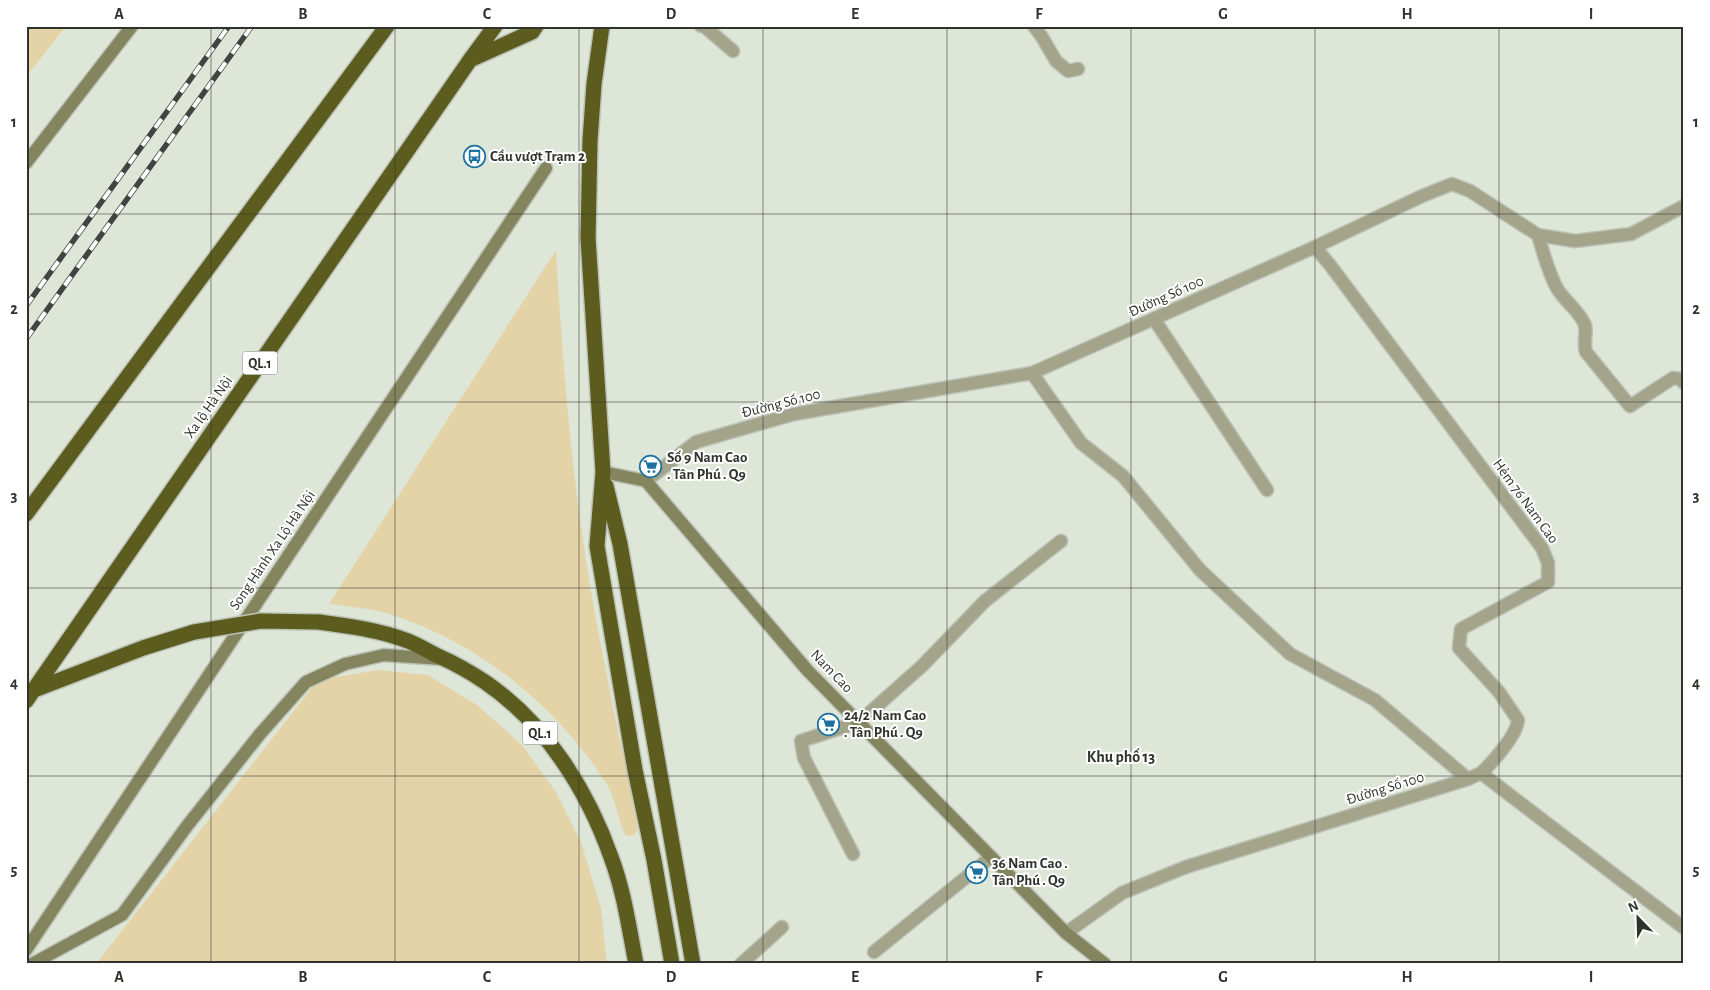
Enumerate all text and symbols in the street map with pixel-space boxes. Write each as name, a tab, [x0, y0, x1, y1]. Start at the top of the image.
text: A	[114, 6, 124, 22]
text: B	[298, 6, 308, 22]
text: C	[483, 6, 492, 22]
text: D	[666, 6, 677, 22]
text: E	[851, 6, 859, 22]
text: F	[1035, 6, 1043, 22]
text: G	[1218, 6, 1228, 22]
text: H	[1401, 6, 1413, 22]
text: I	[1589, 6, 1593, 22]
text: 1	[11, 114, 17, 130]
text: 1	[1693, 114, 1699, 130]
bus stop icon: Cầu vượt Trạm 2	[462, 144, 486, 168]
place label: Cầu vượt Trạm 2	[490, 149, 585, 164]
street label: Đường Số 100	[1126, 273, 1206, 320]
text: 2	[10, 301, 18, 317]
text: 2	[1692, 301, 1700, 317]
road number: QL.1	[242, 352, 278, 374]
street label: Xa lộ Hà Nội	[182, 373, 235, 441]
street label: Đường Số 100	[740, 386, 822, 421]
place label: Số 9 Nam Cao . Tân Phú . Q9	[667, 450, 747, 482]
supermarket icon: Số 9 Nam Cao . Tân Phú . Q9	[639, 454, 663, 478]
street label: Hẻm 76 Nam Cao	[1490, 456, 1561, 546]
text: 3	[11, 488, 18, 504]
street label: Song Hành Xa Lộ Hà Nội	[227, 488, 318, 613]
text: 3	[1693, 488, 1700, 504]
street label: Nam Cao	[808, 647, 856, 696]
text: 4	[10, 675, 18, 691]
text: 4	[1692, 675, 1700, 691]
place label: 24/2 Nam Cao . Tân Phú . Q9	[844, 708, 926, 740]
supermarket icon: 24/2 Nam Cao . Tân Phú . Q9	[816, 712, 840, 736]
road number: QL.1	[522, 721, 558, 744]
district label: Khu phố 13	[1087, 748, 1155, 765]
street label: Đường Số 100	[1344, 770, 1426, 807]
place label: 36 Nam Cao . Tân Phú . Q9	[992, 856, 1068, 888]
supermarket icon: 36 Nam Cao . Tân Phú . Q9	[964, 860, 988, 884]
text: 5	[11, 862, 18, 878]
text: 5	[1693, 862, 1700, 878]
north arrow	[1612, 892, 1662, 942]
text: N	[1626, 899, 1641, 915]
text: A	[114, 969, 124, 985]
text: B	[298, 969, 308, 985]
text: C	[483, 969, 492, 985]
text: D	[666, 969, 677, 985]
text: E	[851, 969, 859, 985]
text: F	[1035, 969, 1043, 985]
text: G	[1218, 969, 1228, 985]
text: H	[1401, 969, 1413, 985]
text: I	[1589, 969, 1593, 985]

